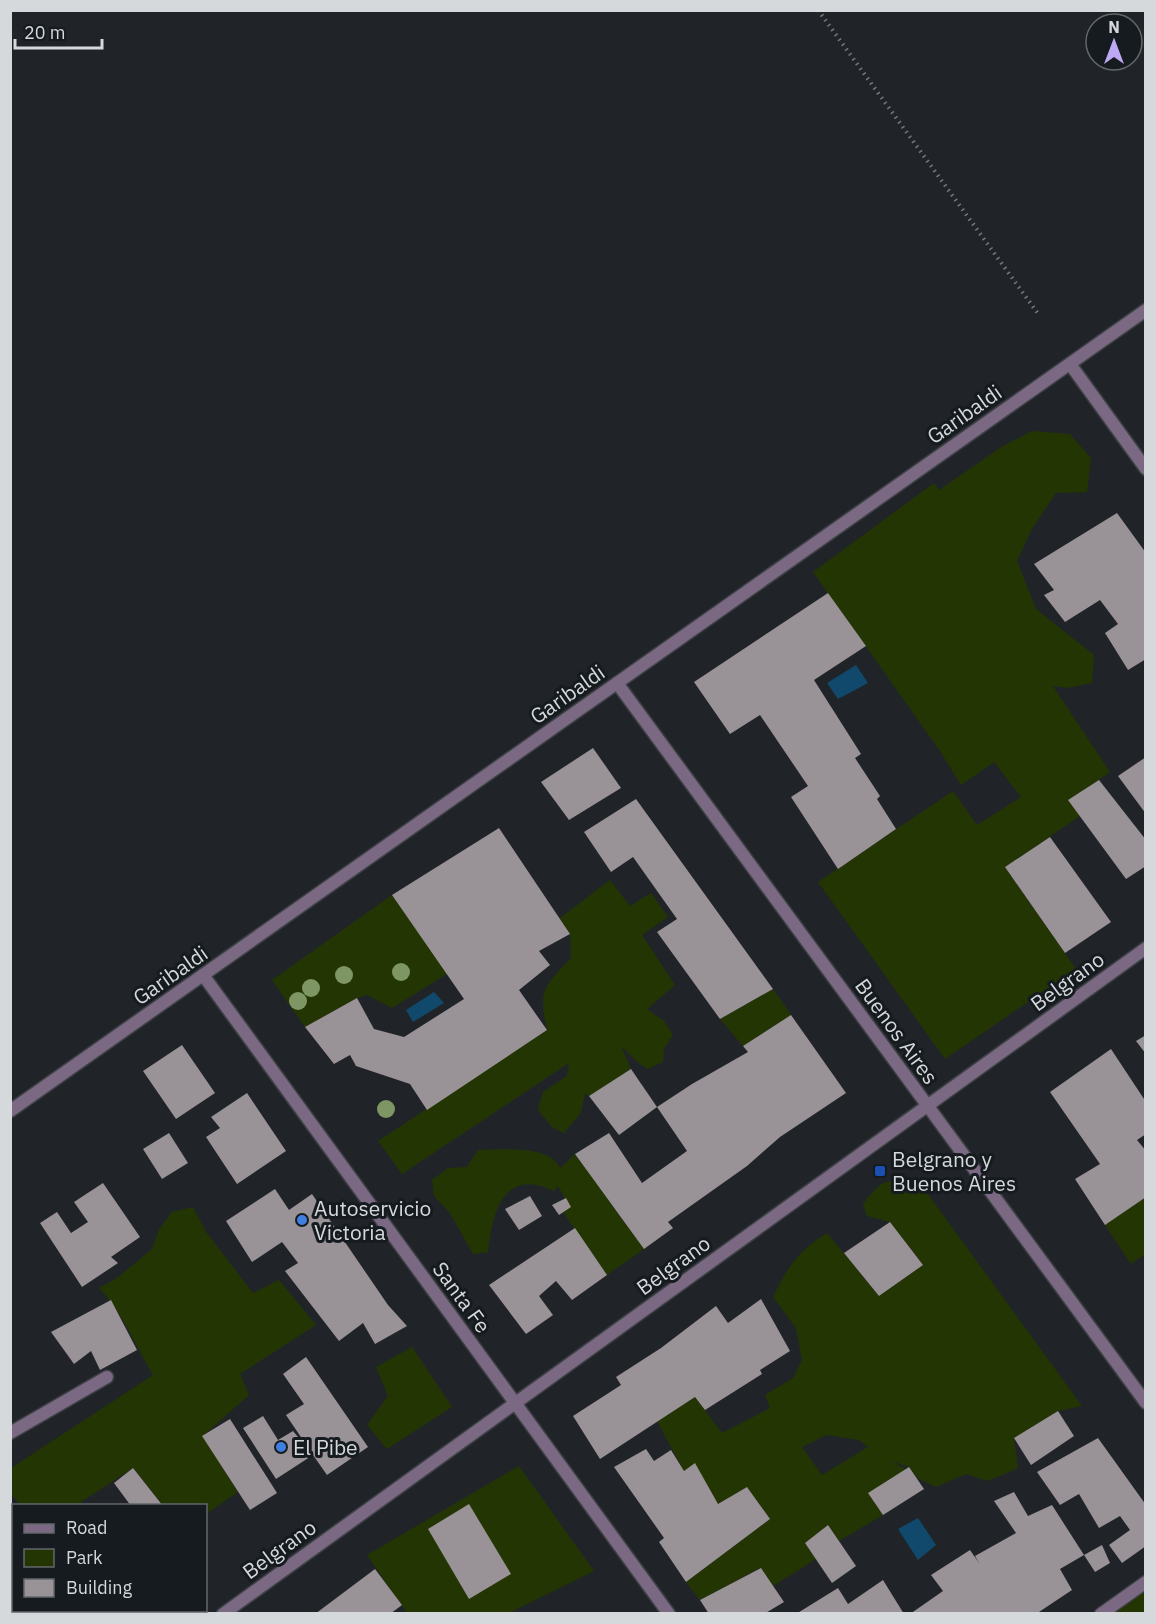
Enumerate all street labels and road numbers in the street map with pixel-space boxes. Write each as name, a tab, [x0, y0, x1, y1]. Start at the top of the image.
street label: Garibaldi	[921, 378, 1007, 450]
street label: Garibaldi	[524, 658, 610, 730]
street label: Garibaldi	[127, 939, 213, 1011]
street label: Belgrano	[1025, 945, 1109, 1017]
street label: Buenos Aires	[849, 973, 945, 1089]
street label: Belgrano	[631, 1229, 715, 1301]
street label: Santa Fe	[427, 1256, 497, 1338]
street label: Belgrano	[237, 1513, 321, 1585]

